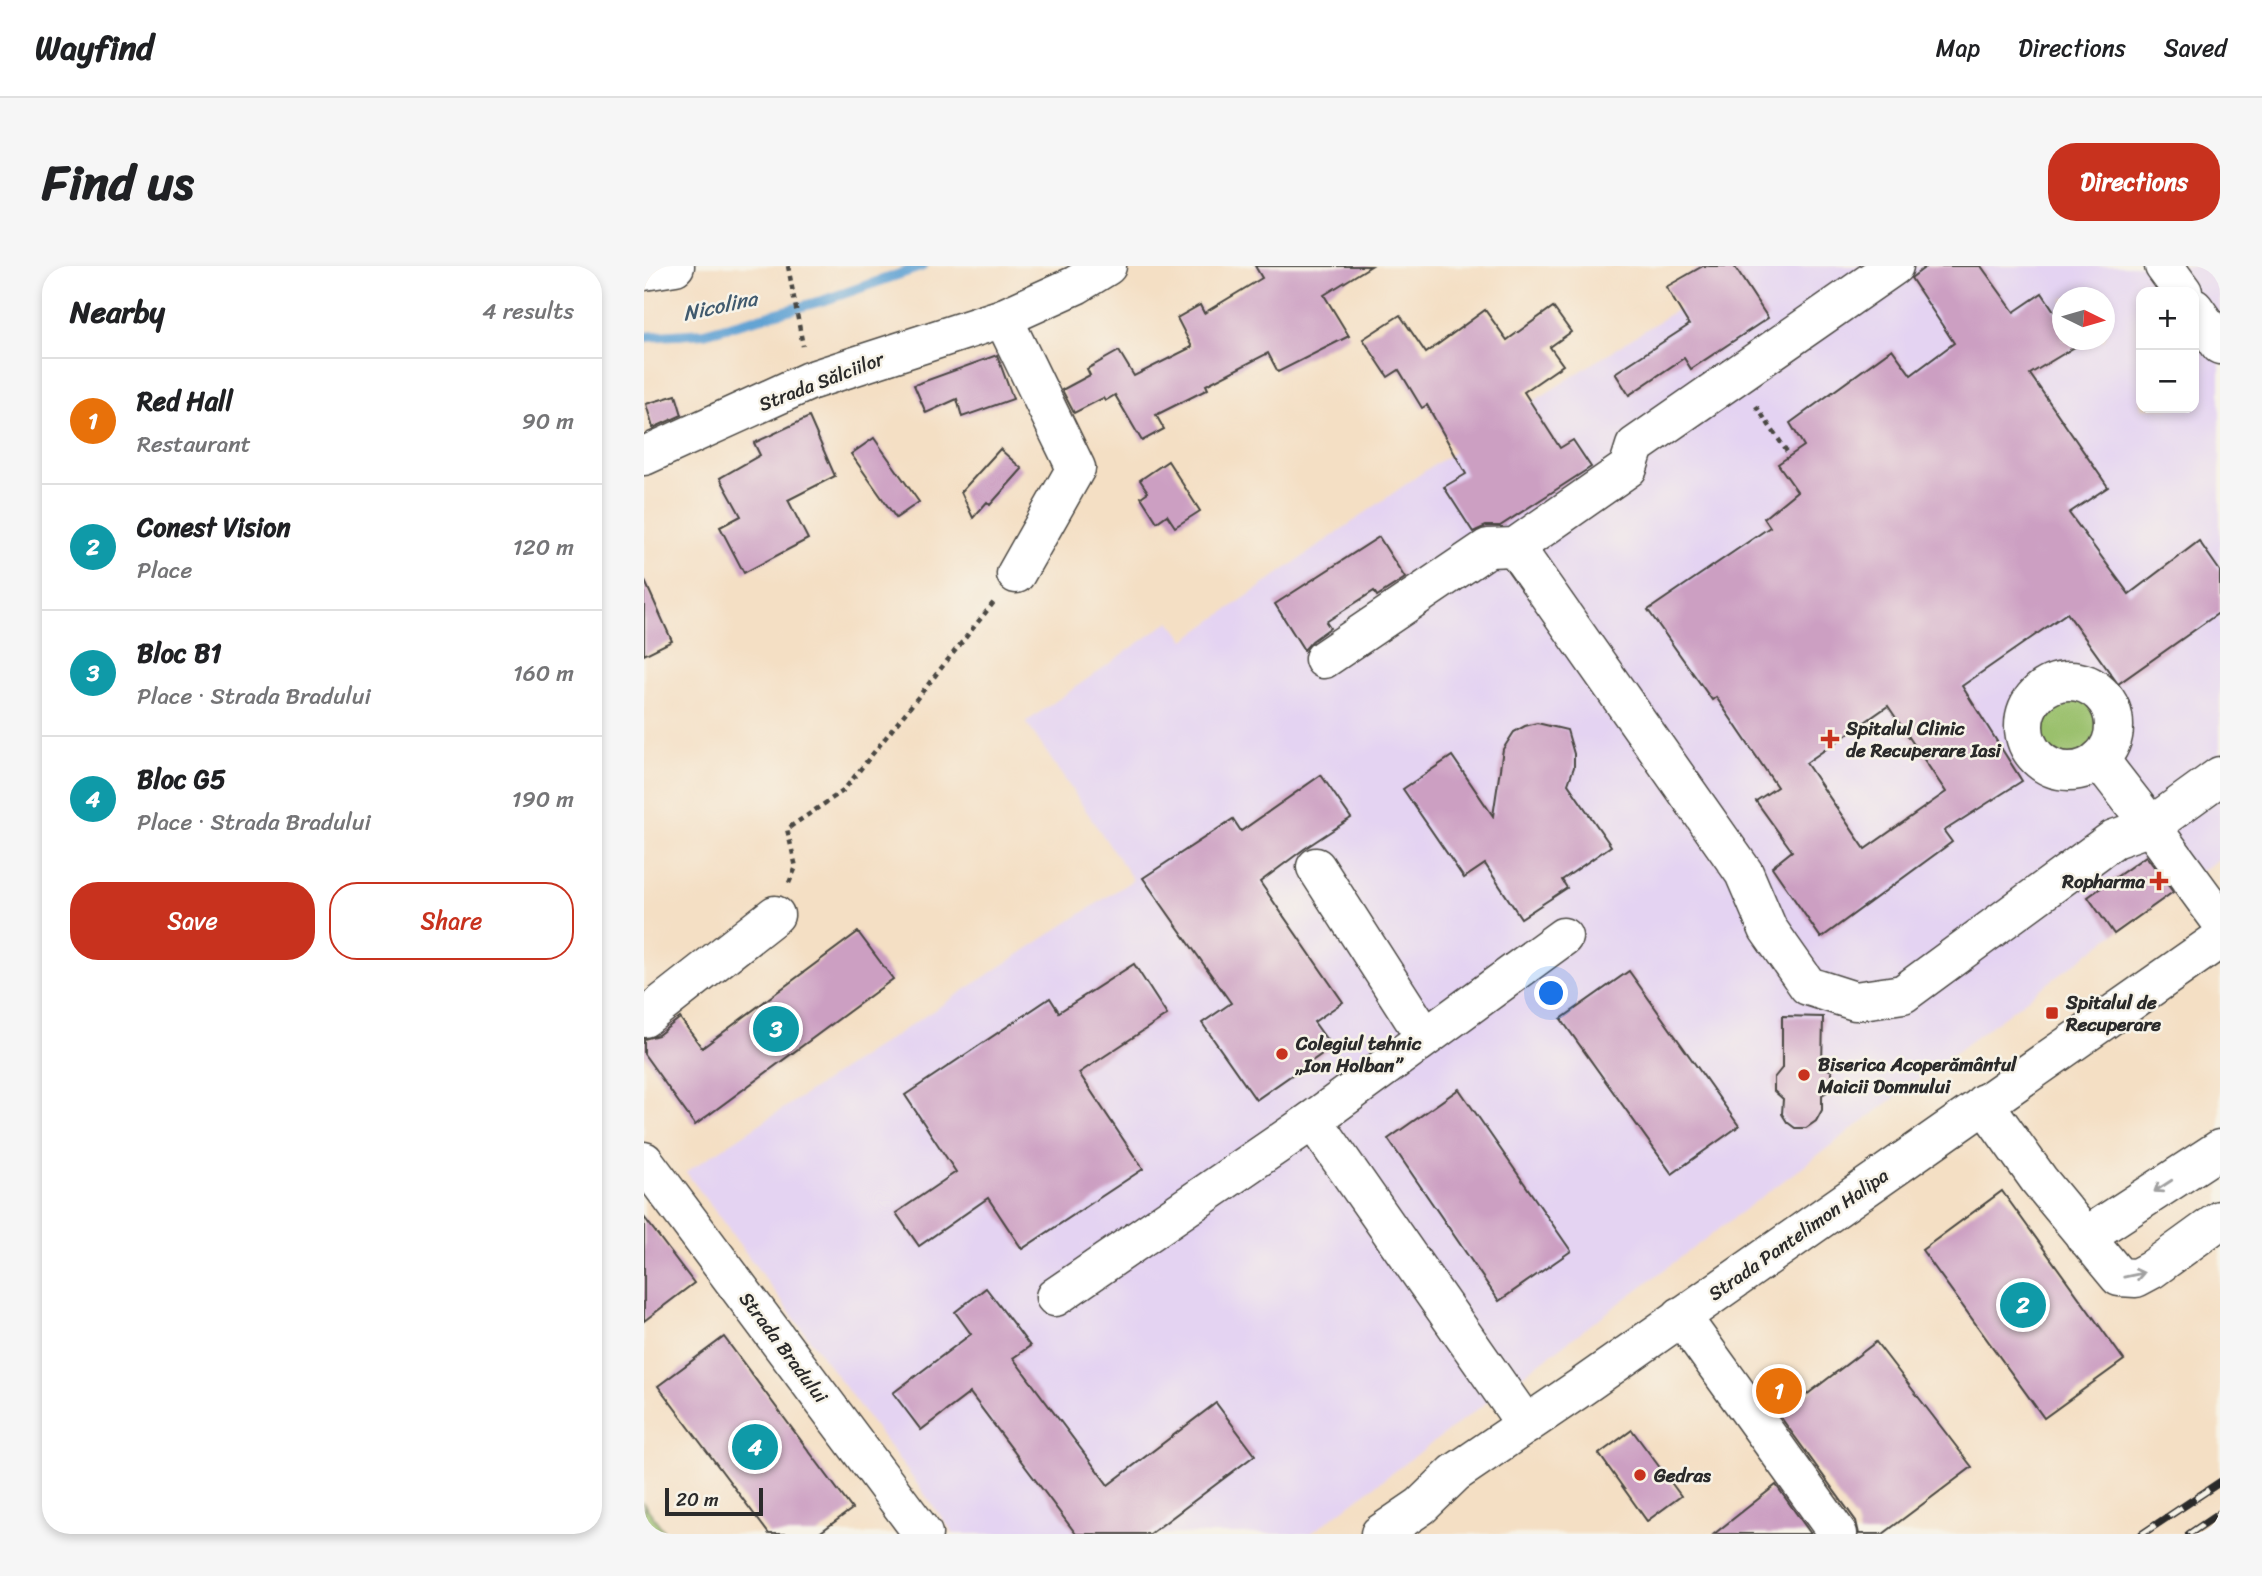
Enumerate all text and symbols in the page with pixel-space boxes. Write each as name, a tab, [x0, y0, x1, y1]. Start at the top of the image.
text: Wayfind	[35, 19, 154, 77]
text: Map	[1936, 27, 1980, 69]
text: Directions	[2018, 27, 2126, 69]
text: Saved	[2164, 27, 2227, 69]
text: Find us	[42, 139, 194, 226]
button: Directions	[2048, 143, 2220, 221]
water label: Nicolina	[679, 279, 762, 332]
text: Nearby	[70, 285, 165, 339]
north arrow	[2052, 287, 2115, 350]
map controls	[2136, 287, 2199, 413]
button: +	[2136, 287, 2199, 350]
text: 4 results	[482, 291, 574, 332]
street label: Strada Sălciilor	[754, 342, 890, 420]
button: −	[2136, 350, 2199, 413]
text: Red Hall	[137, 378, 233, 424]
text: 1	[88, 401, 98, 442]
text: 90 m	[522, 401, 574, 442]
text: Restaurant	[137, 424, 251, 465]
text: Conest Vision	[137, 504, 290, 550]
text: 2	[86, 527, 100, 568]
text: 120 m	[513, 527, 574, 568]
text: Place	[137, 550, 192, 591]
text: Bloc B1	[137, 630, 222, 676]
text: 3	[87, 653, 99, 694]
text: 160 m	[513, 653, 574, 694]
text: Place · Strada Bradului	[137, 676, 371, 717]
place label: Spitalul Clinic de Recuperare Iasi	[1845, 712, 2003, 767]
marker: Spitalul Clinic de Recuperare Iasi	[1820, 729, 1840, 749]
text: Bloc G5	[137, 756, 226, 802]
text: 4	[86, 779, 100, 820]
text: 190 m	[512, 779, 574, 820]
text: Place · Strada Bradului	[137, 802, 371, 843]
place label: Ropharma	[2061, 865, 2145, 898]
marker: Ropharma	[2151, 873, 2167, 889]
button: Save	[70, 882, 315, 960]
button: Share	[329, 882, 574, 960]
your location	[1534, 976, 1568, 1010]
place label: Spitalul de Recuperare	[2065, 986, 2161, 1041]
pin: 3	[753, 1003, 799, 1055]
marker: Spitalul de Recuperare	[2044, 1005, 2060, 1021]
place label: Colegiul tehnic „Ion Holban”	[1294, 1027, 1422, 1082]
marker: Colegiul tehnic „Ion Holban”	[1274, 1046, 1290, 1062]
place label: Biserica Acoperământul Maicii Domnului	[1817, 1048, 2018, 1103]
marker: Biserica Acoperământul Maicii Domnului	[1796, 1067, 1812, 1083]
street label: Strada Pantelimon Halipa	[1701, 1159, 1896, 1309]
one-way arrow	[2154, 1179, 2173, 1193]
one-way arrow	[2122, 1268, 2145, 1281]
pin: 2	[2000, 1279, 2046, 1331]
street label: Strada Bradului	[731, 1284, 837, 1411]
pin: 1	[1756, 1365, 1802, 1417]
pin: 4	[732, 1421, 778, 1473]
place label: Gedras	[1653, 1459, 1712, 1492]
marker: Gedras	[1632, 1467, 1648, 1483]
text: 20 m	[676, 1483, 719, 1516]
scale bar	[665, 1485, 763, 1517]

